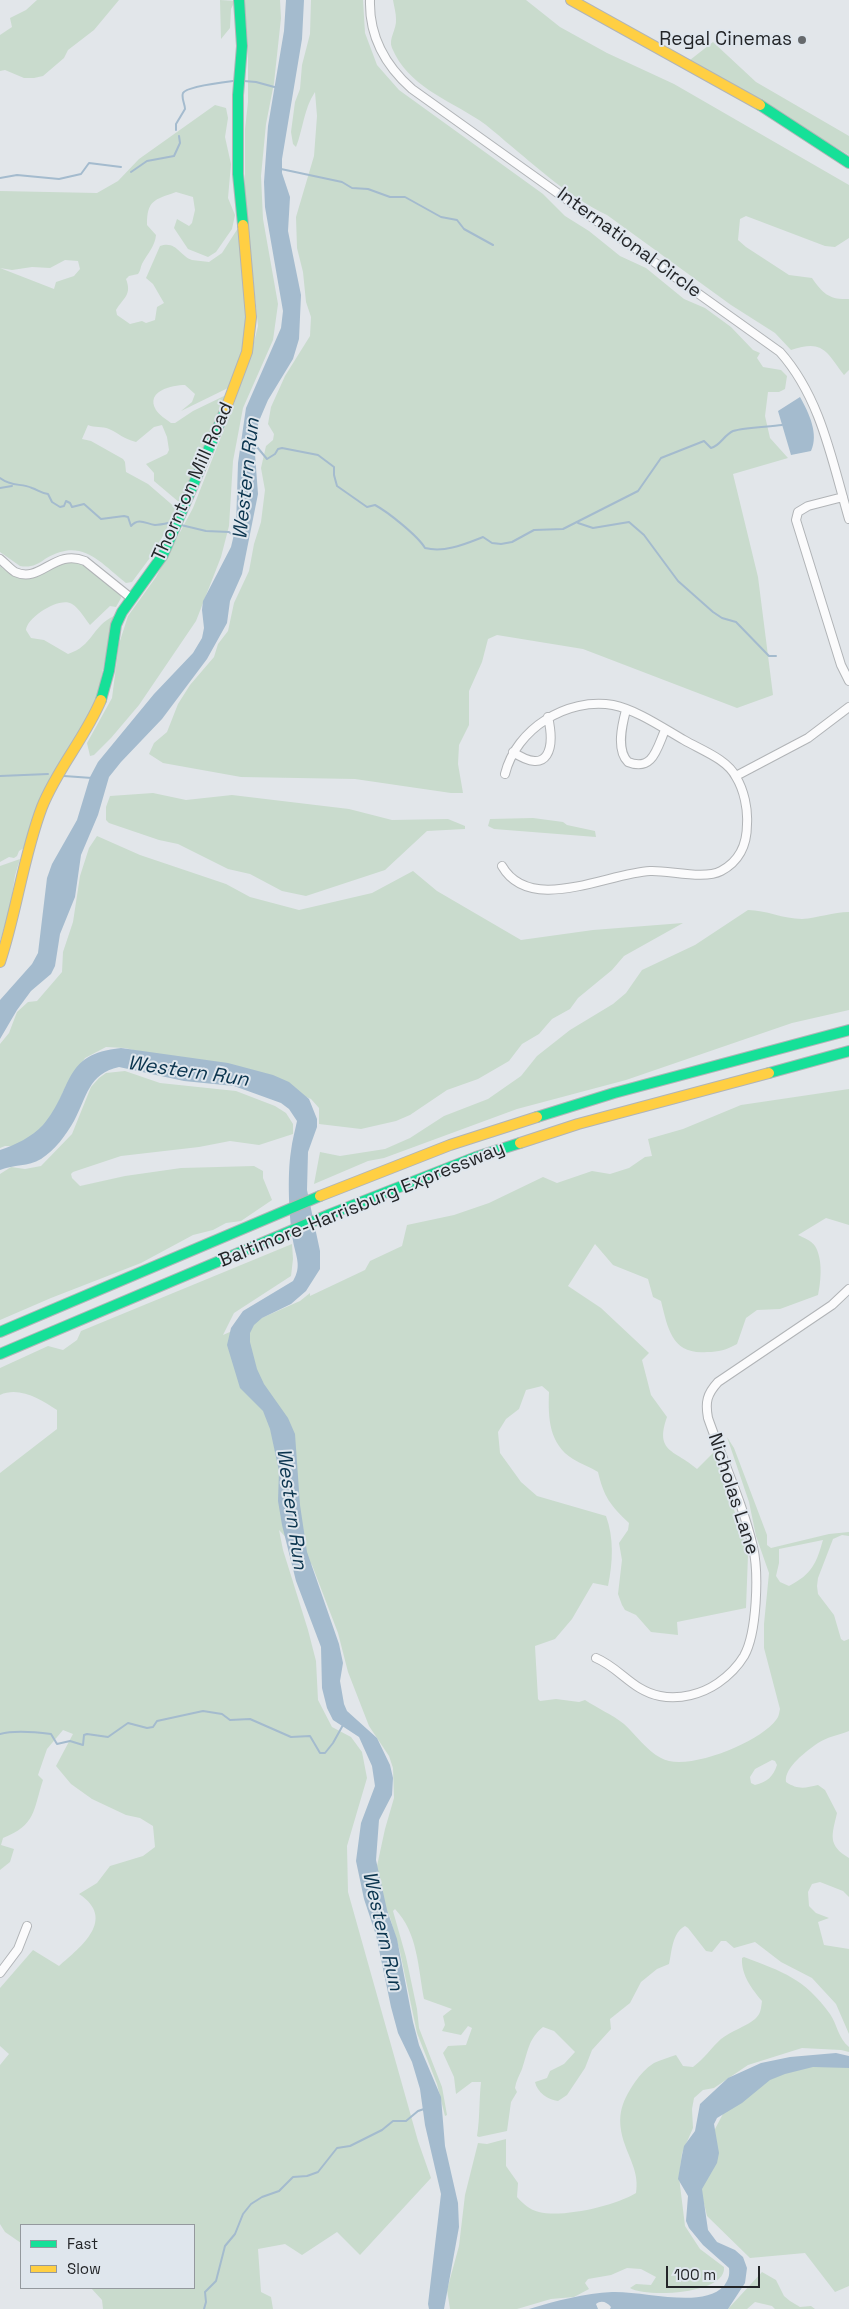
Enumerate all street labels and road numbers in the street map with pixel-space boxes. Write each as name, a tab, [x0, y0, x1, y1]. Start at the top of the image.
street label: International Circle	[552, 183, 706, 303]
street label: Thornton Mill Road	[148, 399, 238, 565]
street label: Baltimore-Harrisburg Expressway	[216, 1137, 508, 1273]
street label: Nicholas Lane	[703, 1430, 763, 1558]

